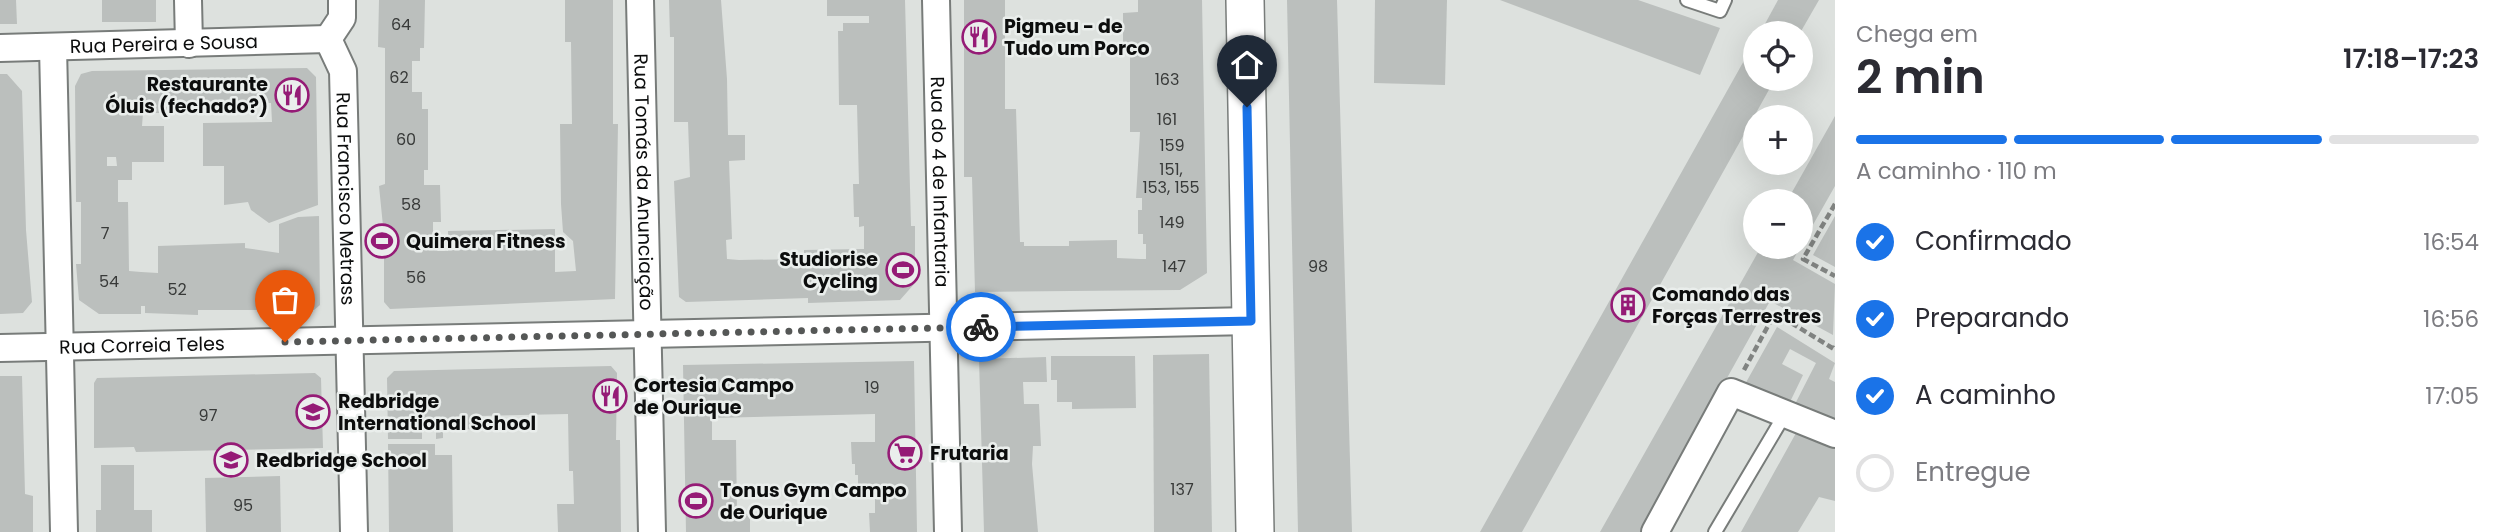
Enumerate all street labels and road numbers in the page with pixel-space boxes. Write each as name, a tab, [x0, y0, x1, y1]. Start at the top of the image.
street label: Rua Pereira e Sousa	[70, 28, 258, 60]
street label: Rua Tomás da Anunciação	[627, 53, 660, 311]
street label: Rua do 4 de Infantaria	[924, 76, 955, 288]
street label: Rua Francisco Metrass	[330, 92, 362, 306]
street label: Rua Correia Teles	[59, 330, 225, 361]

